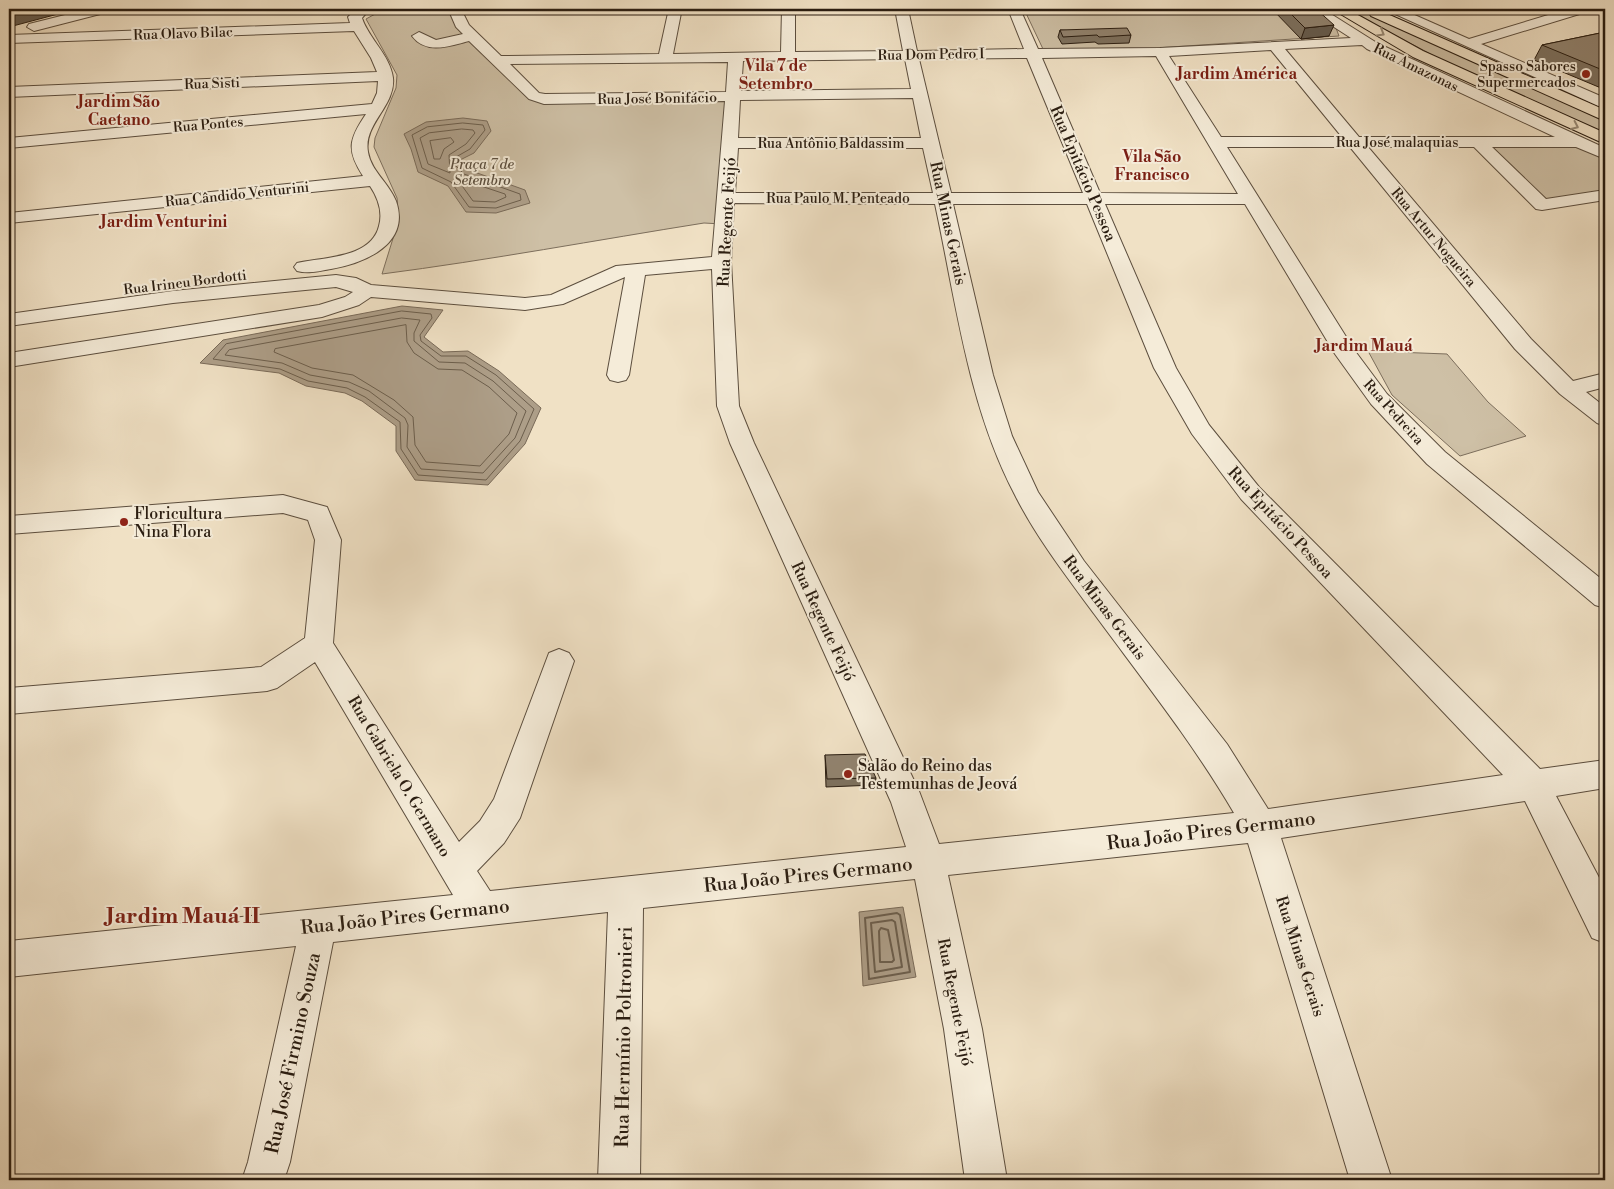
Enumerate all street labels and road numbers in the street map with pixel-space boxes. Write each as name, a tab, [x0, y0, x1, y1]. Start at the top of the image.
street label: Rua Olavo Bilac	[133, 23, 233, 45]
street label: Rua Amazonas	[1370, 39, 1461, 96]
street label: Rua Dom Pedro I	[877, 45, 985, 65]
street label: Rua Sisti	[184, 74, 241, 94]
street label: Rua José Bonifácio	[597, 89, 717, 109]
street label: Rua Epitácio Pessoa	[1045, 102, 1121, 245]
street label: Rua Pontes	[172, 113, 244, 137]
street label: Rua José malaquias	[1336, 134, 1458, 152]
street label: Rua Antônio Baldassim	[757, 135, 905, 153]
street label: Rua Regente Feijó	[714, 157, 740, 287]
street label: Rua Minas Gerais	[925, 159, 971, 287]
street label: Rua Cândido Venturini	[164, 178, 311, 212]
street label: Rua Artur Nogueira	[1387, 184, 1480, 291]
street label: Rua Paulo M. Penteado	[766, 190, 910, 208]
street label: Rua Irineu Bordotti	[122, 266, 248, 299]
street label: Rua Pedreira	[1359, 376, 1428, 450]
street label: Rua Epitácio Pessoa	[1223, 463, 1338, 583]
street label: Rua Minas Gerais	[1058, 551, 1150, 664]
street label: Rua Regente Feijó	[787, 558, 860, 685]
street label: Rua Gabriela O. Germano	[343, 692, 455, 861]
street label: Rua João Pires Germano	[1105, 806, 1317, 856]
street label: Rua João Pires Germano	[702, 852, 914, 898]
street label: Rua Minas Gerais	[1271, 893, 1329, 1019]
street label: Rua João Pires Germano	[299, 894, 511, 940]
street label: Rua Hermínio Poltronieri	[610, 926, 638, 1148]
street label: Rua Regente Feijó	[933, 936, 977, 1068]
street label: Rua José Firmino Souza	[260, 950, 326, 1156]

